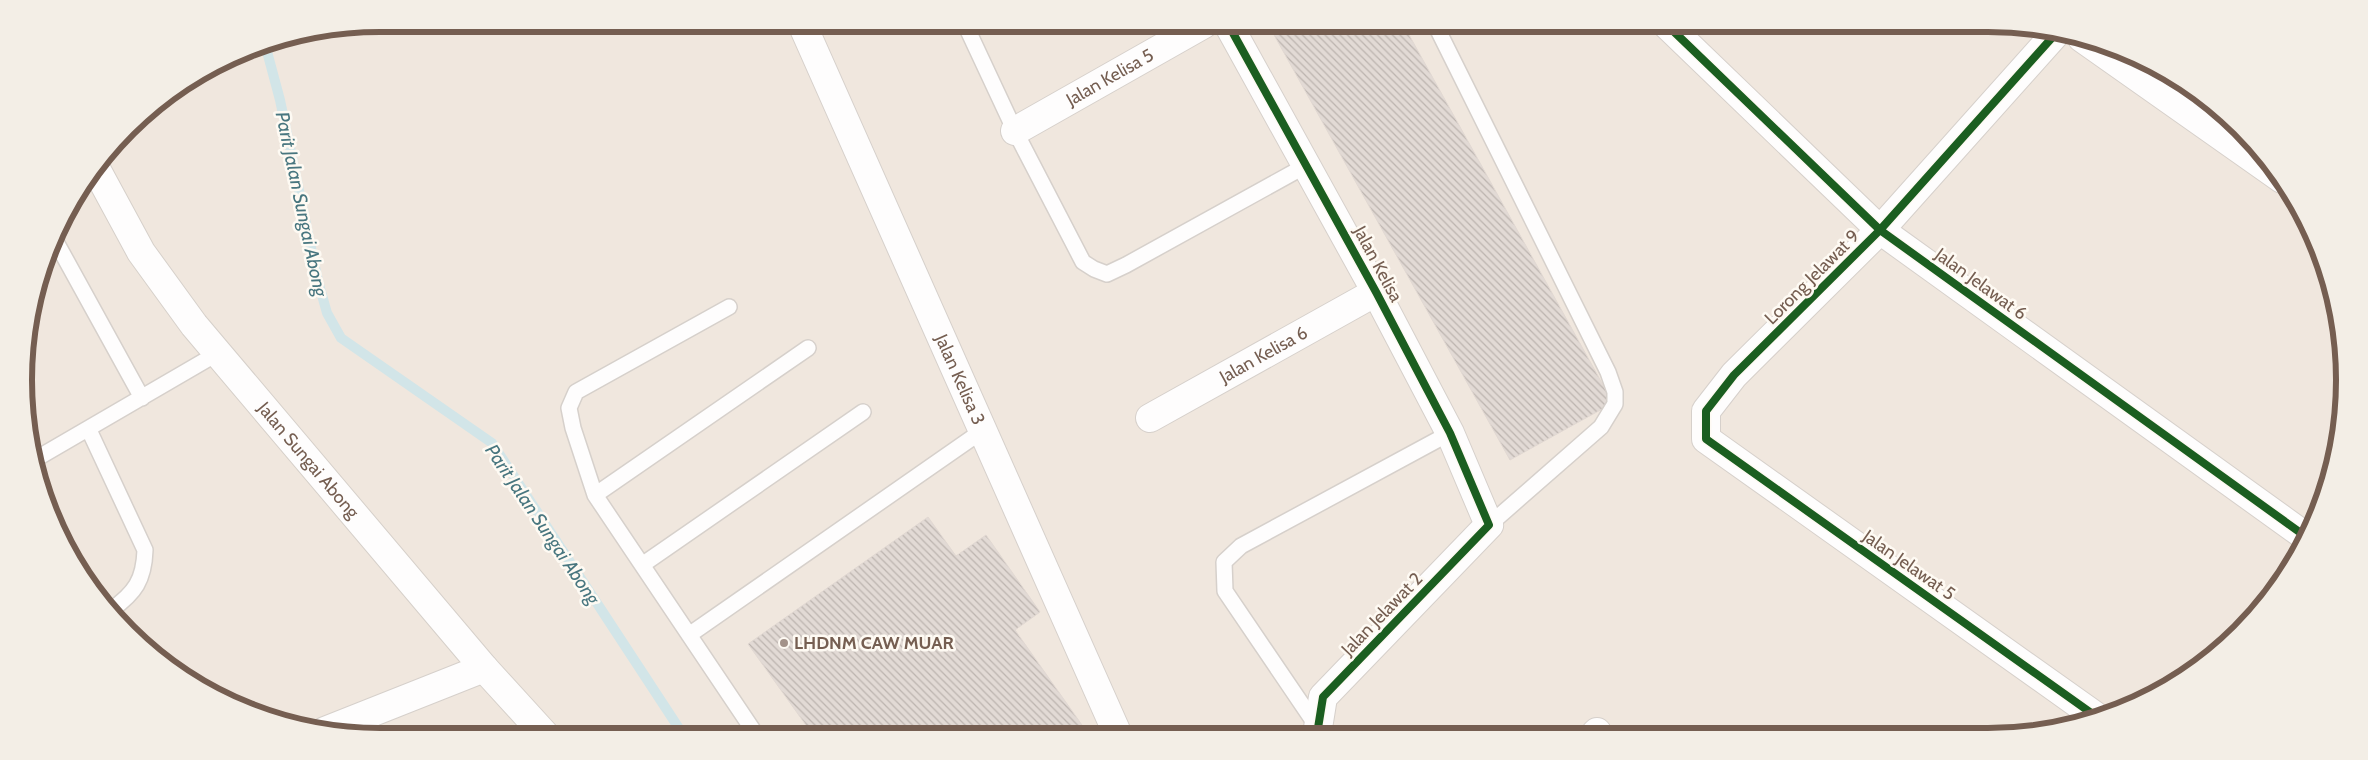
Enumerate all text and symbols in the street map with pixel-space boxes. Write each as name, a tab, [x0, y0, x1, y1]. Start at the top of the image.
street label: Jalan Kelisa 5	[1061, 44, 1157, 111]
water label: Parit Jalan Sungai Abong	[271, 110, 333, 300]
street label: Jalan Kelisa	[1348, 221, 1407, 306]
street label: Lorong Jelawat 9	[1760, 225, 1864, 329]
street label: Jalan Jelawat 6	[1930, 243, 2031, 325]
street label: Jalan Kelisa 6	[1215, 321, 1311, 388]
street label: Jalan Kelisa 3	[930, 330, 990, 428]
street label: Jalan Sungai Abong	[252, 397, 364, 524]
water label: Parit Jalan Sungai Abong	[480, 440, 605, 610]
street label: Jalan Jelawat 5	[1858, 525, 1959, 605]
street label: Jalan Jelawat 2	[1336, 568, 1427, 661]
place label: LHDNM CAW MUAR	[794, 632, 954, 654]
marker: LHDNM CAW MUAR	[778, 637, 790, 649]

